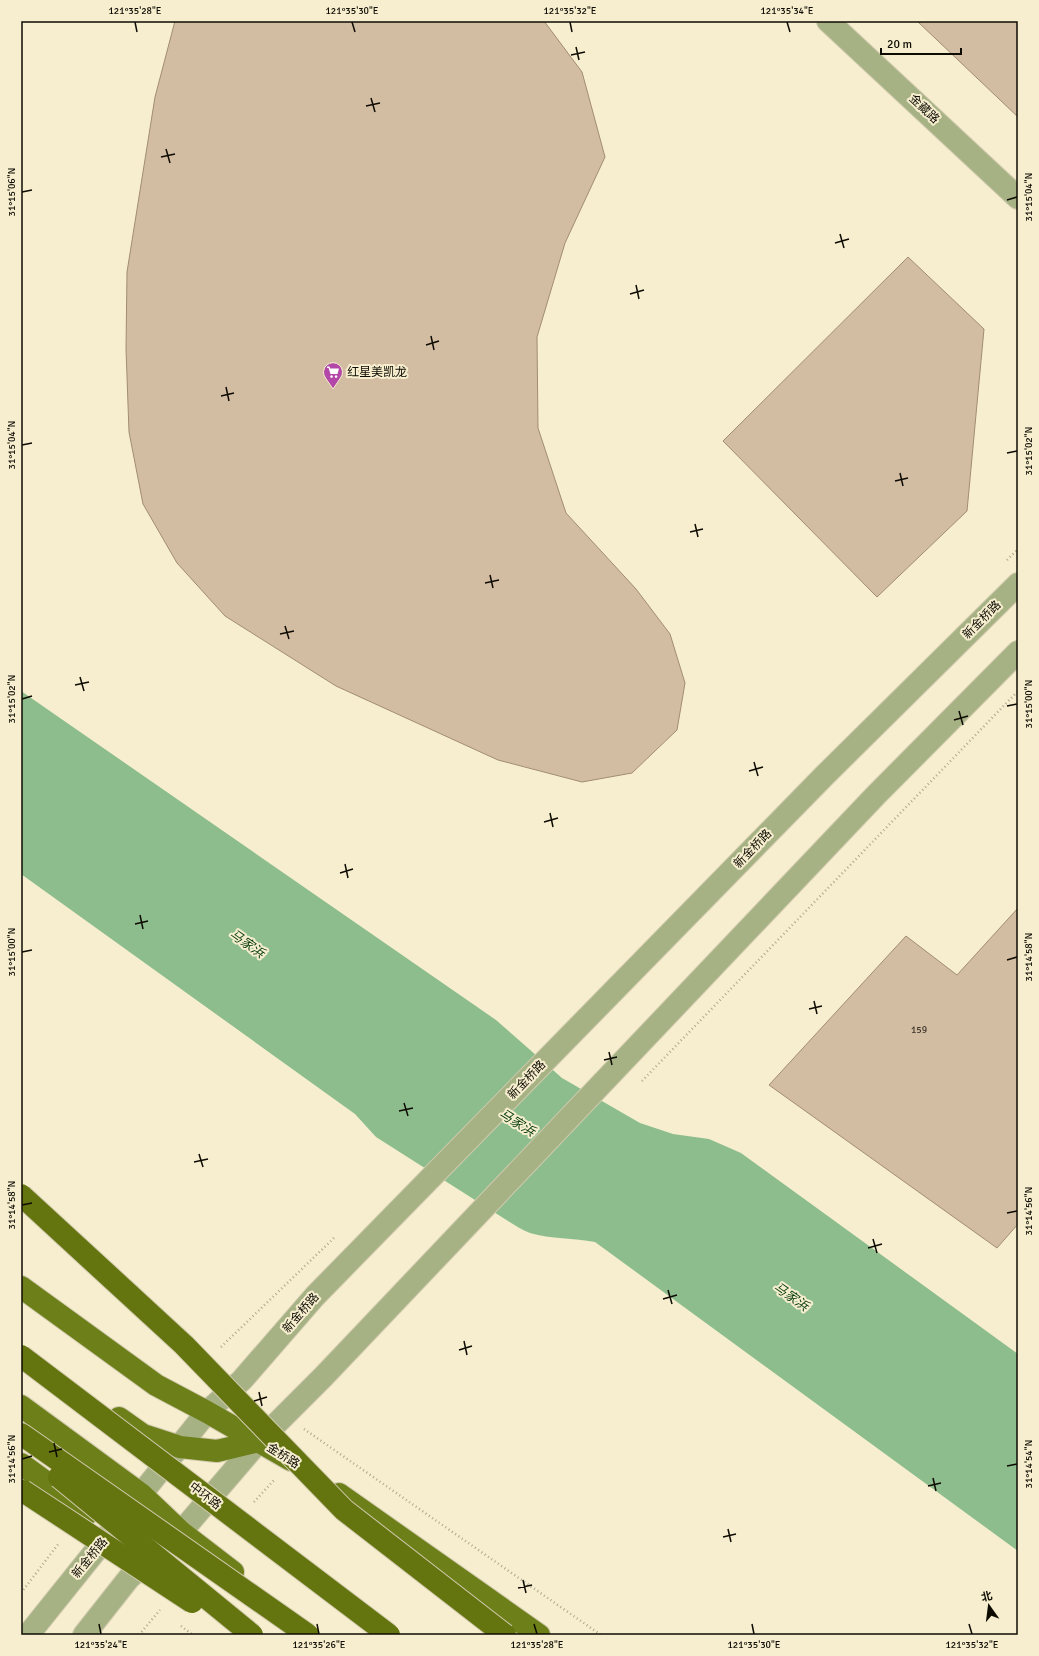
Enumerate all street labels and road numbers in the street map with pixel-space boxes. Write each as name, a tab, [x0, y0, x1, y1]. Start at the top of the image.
street label: 金藏路	[906, 91, 942, 127]
street label: 新金桥路	[960, 598, 1004, 642]
street label: 新金桥路	[731, 827, 775, 871]
street label: 新金桥路	[505, 1058, 549, 1102]
street label: 新金桥路	[280, 1290, 322, 1336]
street label: 金桥路	[264, 1440, 302, 1472]
street label: 中环路	[186, 1479, 224, 1513]
street label: 新金桥路	[69, 1535, 111, 1581]

